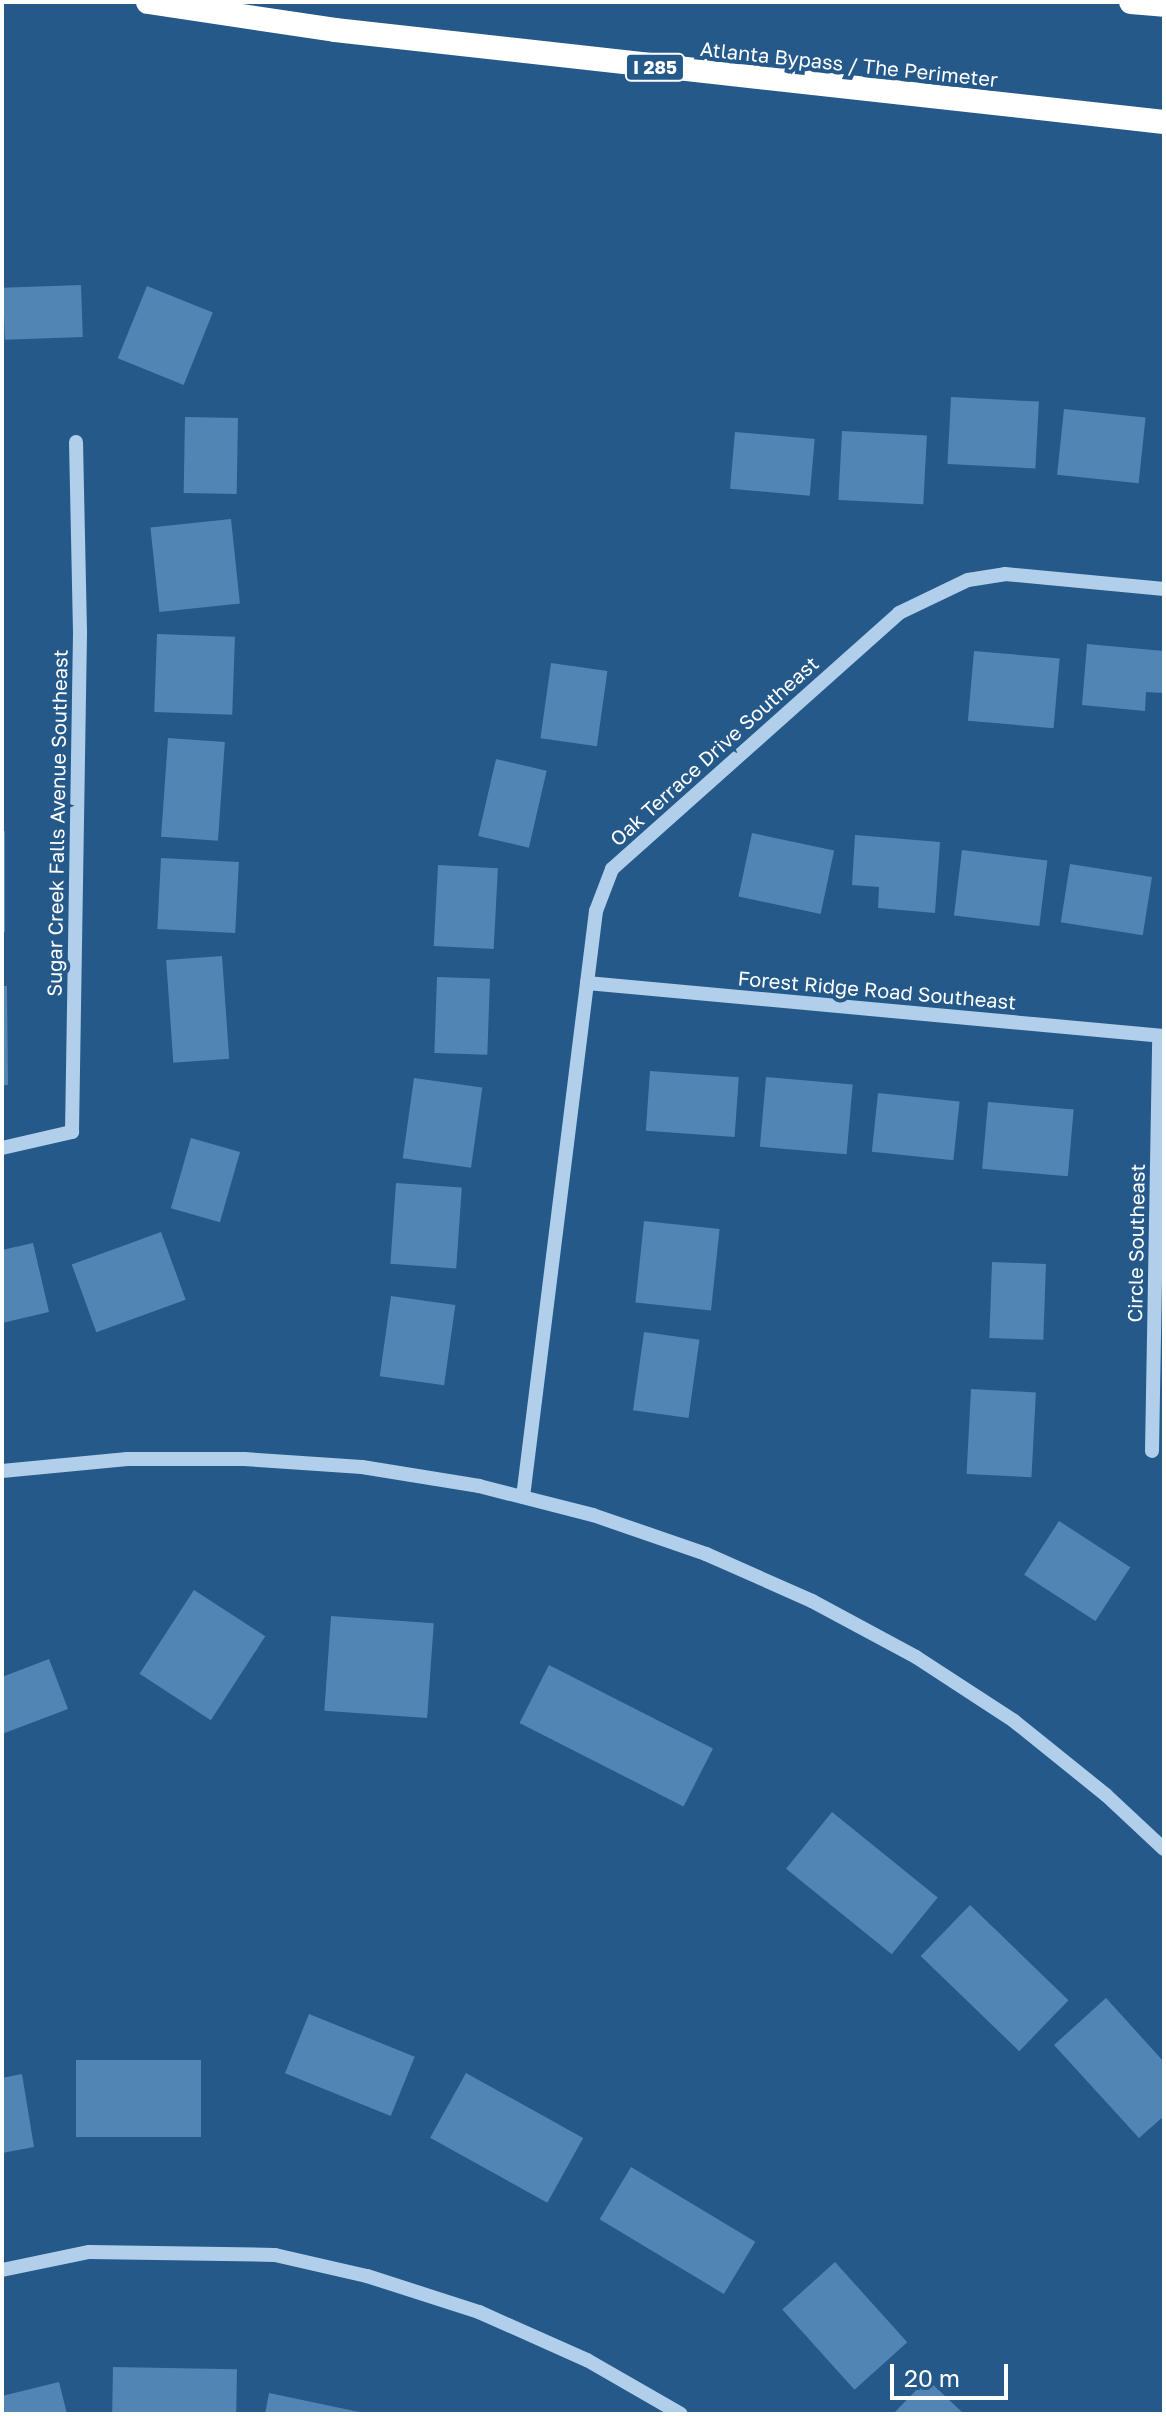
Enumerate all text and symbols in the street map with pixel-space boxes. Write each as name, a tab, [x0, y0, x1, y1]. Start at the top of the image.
street label: Atlanta Bypass / The Perimeter	[699, 36, 999, 92]
road number: I 285	[623, 53, 687, 81]
street label: Sugar Creek Falls Avenue Southeast	[42, 649, 72, 997]
street label: Oak Terrace Drive Southeast	[605, 651, 823, 851]
street label: Forest Ridge Road Southeast	[737, 966, 1017, 1014]
street label: Circle Southeast	[1123, 1163, 1149, 1323]
scale bar	[894, 2348, 1012, 2398]
text: 20 m	[904, 2363, 960, 2392]

